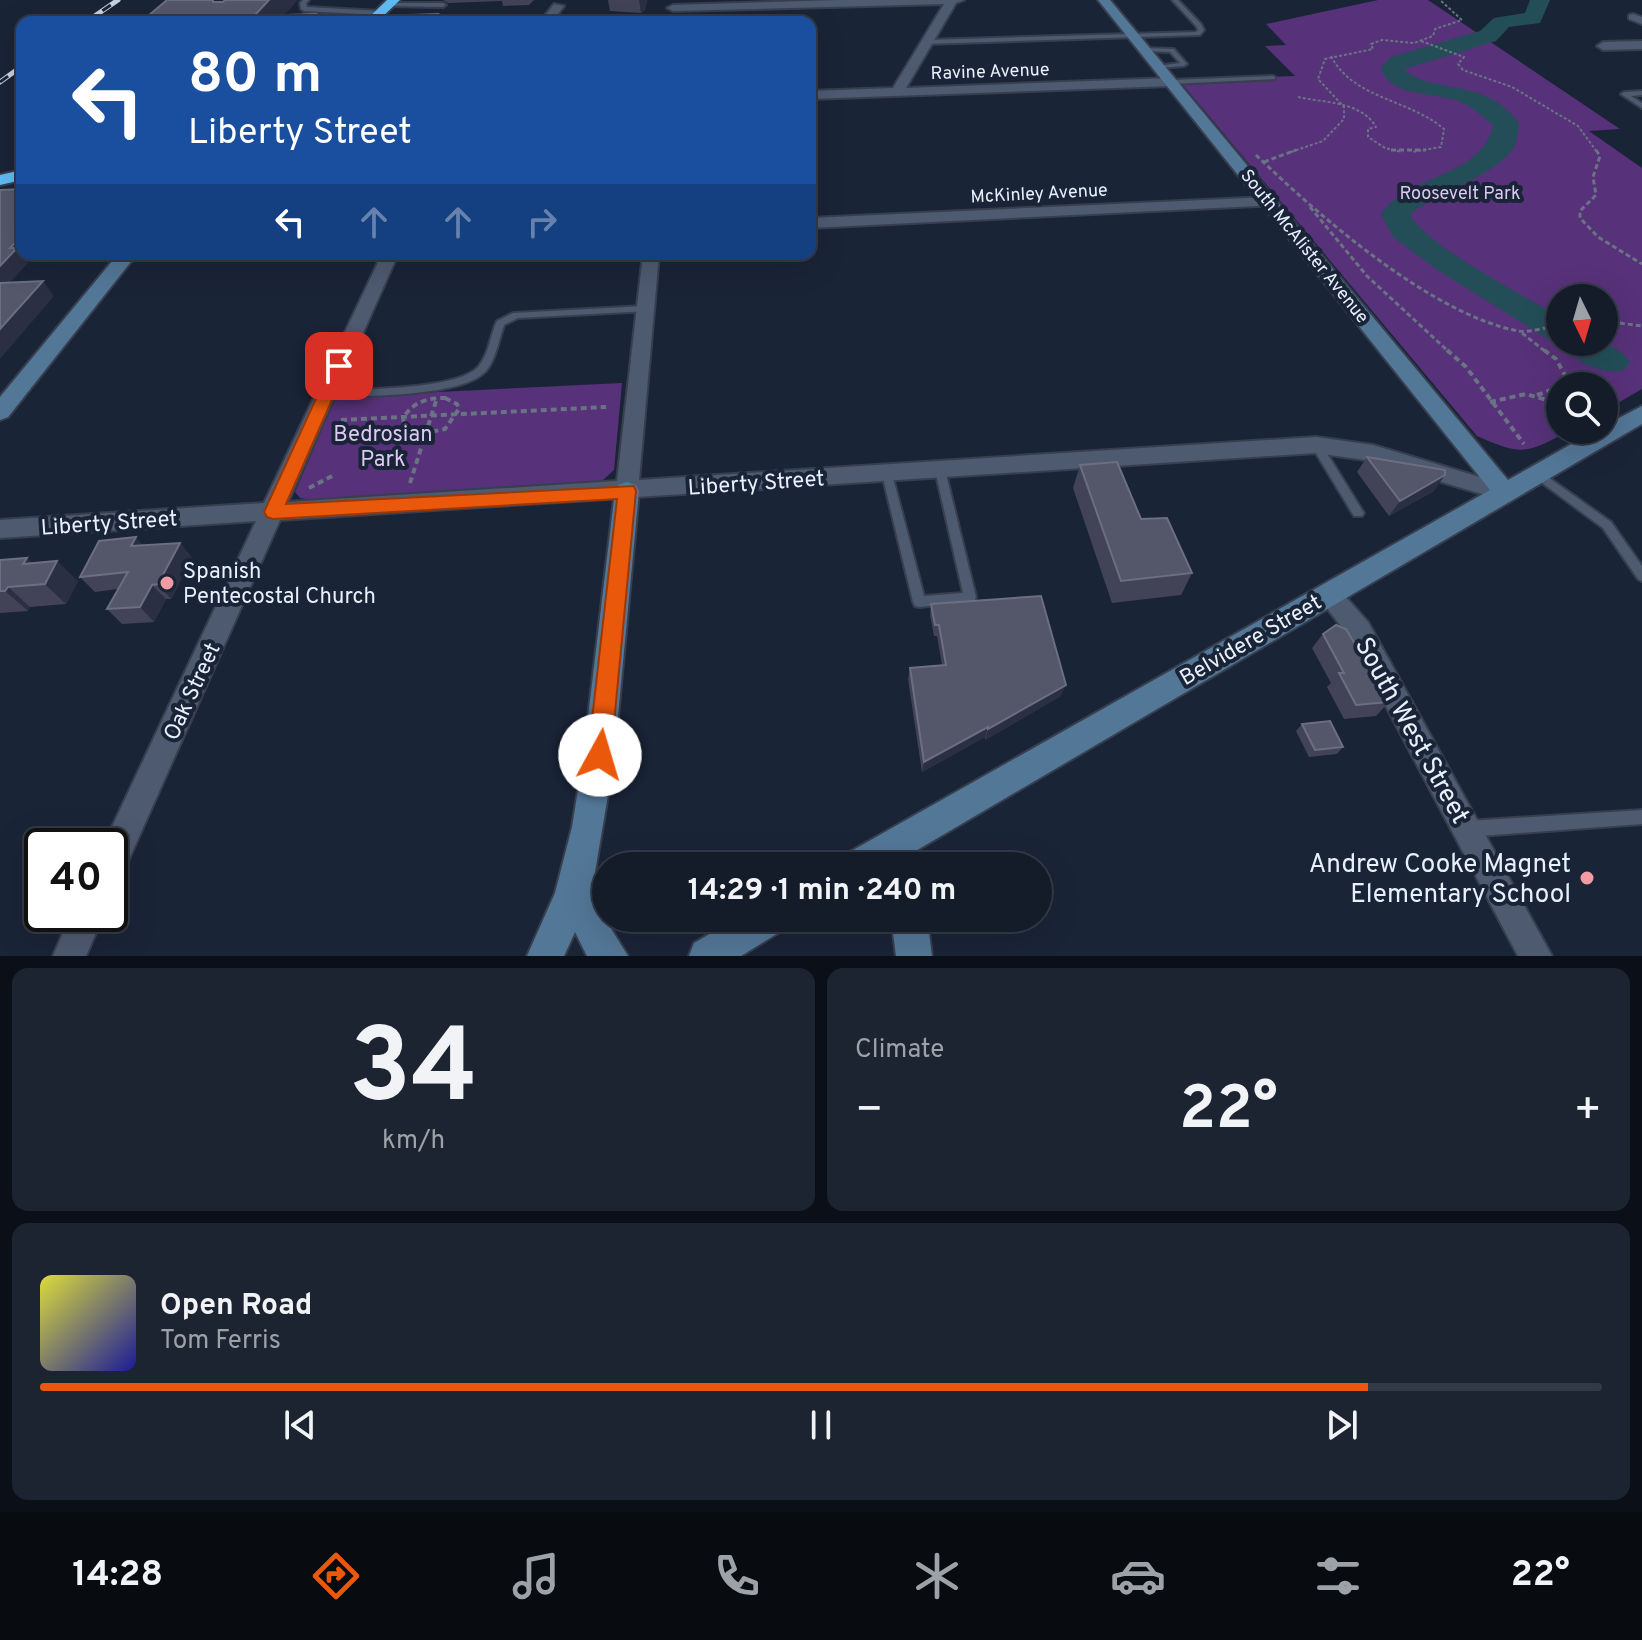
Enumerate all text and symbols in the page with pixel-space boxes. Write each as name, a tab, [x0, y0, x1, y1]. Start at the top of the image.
text: 80 m	[188, 42, 322, 112]
icon: left	[56, 48, 160, 152]
street label: Ravine Avenue	[930, 59, 1050, 86]
text: Liberty Street	[188, 111, 412, 157]
street label: South McAlister Avenue	[1235, 165, 1373, 329]
street label: McKinley Avenue	[970, 179, 1108, 210]
park label: Roosevelt Park	[1399, 183, 1521, 206]
icon: left	[268, 200, 312, 244]
icon: ahead	[352, 200, 396, 244]
icon: ahead	[436, 200, 480, 244]
icon: right	[520, 200, 564, 244]
north arrow	[1546, 284, 1618, 356]
map controls	[1546, 284, 1618, 444]
pin	[305, 332, 373, 400]
icon: arrive	[317, 344, 361, 388]
button: search	[1546, 372, 1618, 444]
park label: Bedrosian Park	[333, 422, 433, 474]
street label: Liberty Street	[687, 466, 825, 503]
street label: Liberty Street	[40, 506, 178, 543]
place label: Spanish Pentecostal Church	[183, 559, 376, 611]
marker: Spanish Pentecostal Church	[158, 574, 176, 592]
street label: Belvidere Street	[1176, 590, 1327, 693]
street label: South West Street	[1346, 632, 1476, 830]
street label: Oak Street	[159, 639, 228, 745]
position arrow	[558, 713, 642, 797]
speed limit sign: 40	[24, 828, 128, 932]
place label: Andrew Cooke Magnet Elementary School	[1309, 849, 1571, 912]
marker: Andrew Cooke Magnet Elementary School	[1578, 869, 1596, 887]
text: 14:29 · 1 min · 240 m	[688, 873, 956, 910]
text: 34	[349, 1007, 478, 1139]
text: Climate	[855, 1034, 944, 1067]
text: 22°	[1179, 1074, 1278, 1150]
text: −	[855, 1084, 883, 1140]
text: +	[1574, 1084, 1602, 1140]
text: km/h	[382, 1125, 445, 1158]
text: Open Road	[160, 1288, 312, 1325]
text: Tom Ferris	[160, 1325, 281, 1358]
icon: previous	[278, 1403, 322, 1447]
icon: pause	[799, 1403, 843, 1447]
icon: next	[1320, 1403, 1364, 1447]
icon: directions	[308, 1548, 364, 1604]
icon: music	[508, 1548, 564, 1604]
icon: phone	[709, 1548, 765, 1604]
icon: climate	[909, 1548, 965, 1604]
icon: car	[1110, 1548, 1166, 1604]
icon: filters	[1310, 1548, 1366, 1604]
text: 14:28	[72, 1553, 163, 1599]
text: 22°	[1511, 1553, 1570, 1599]

